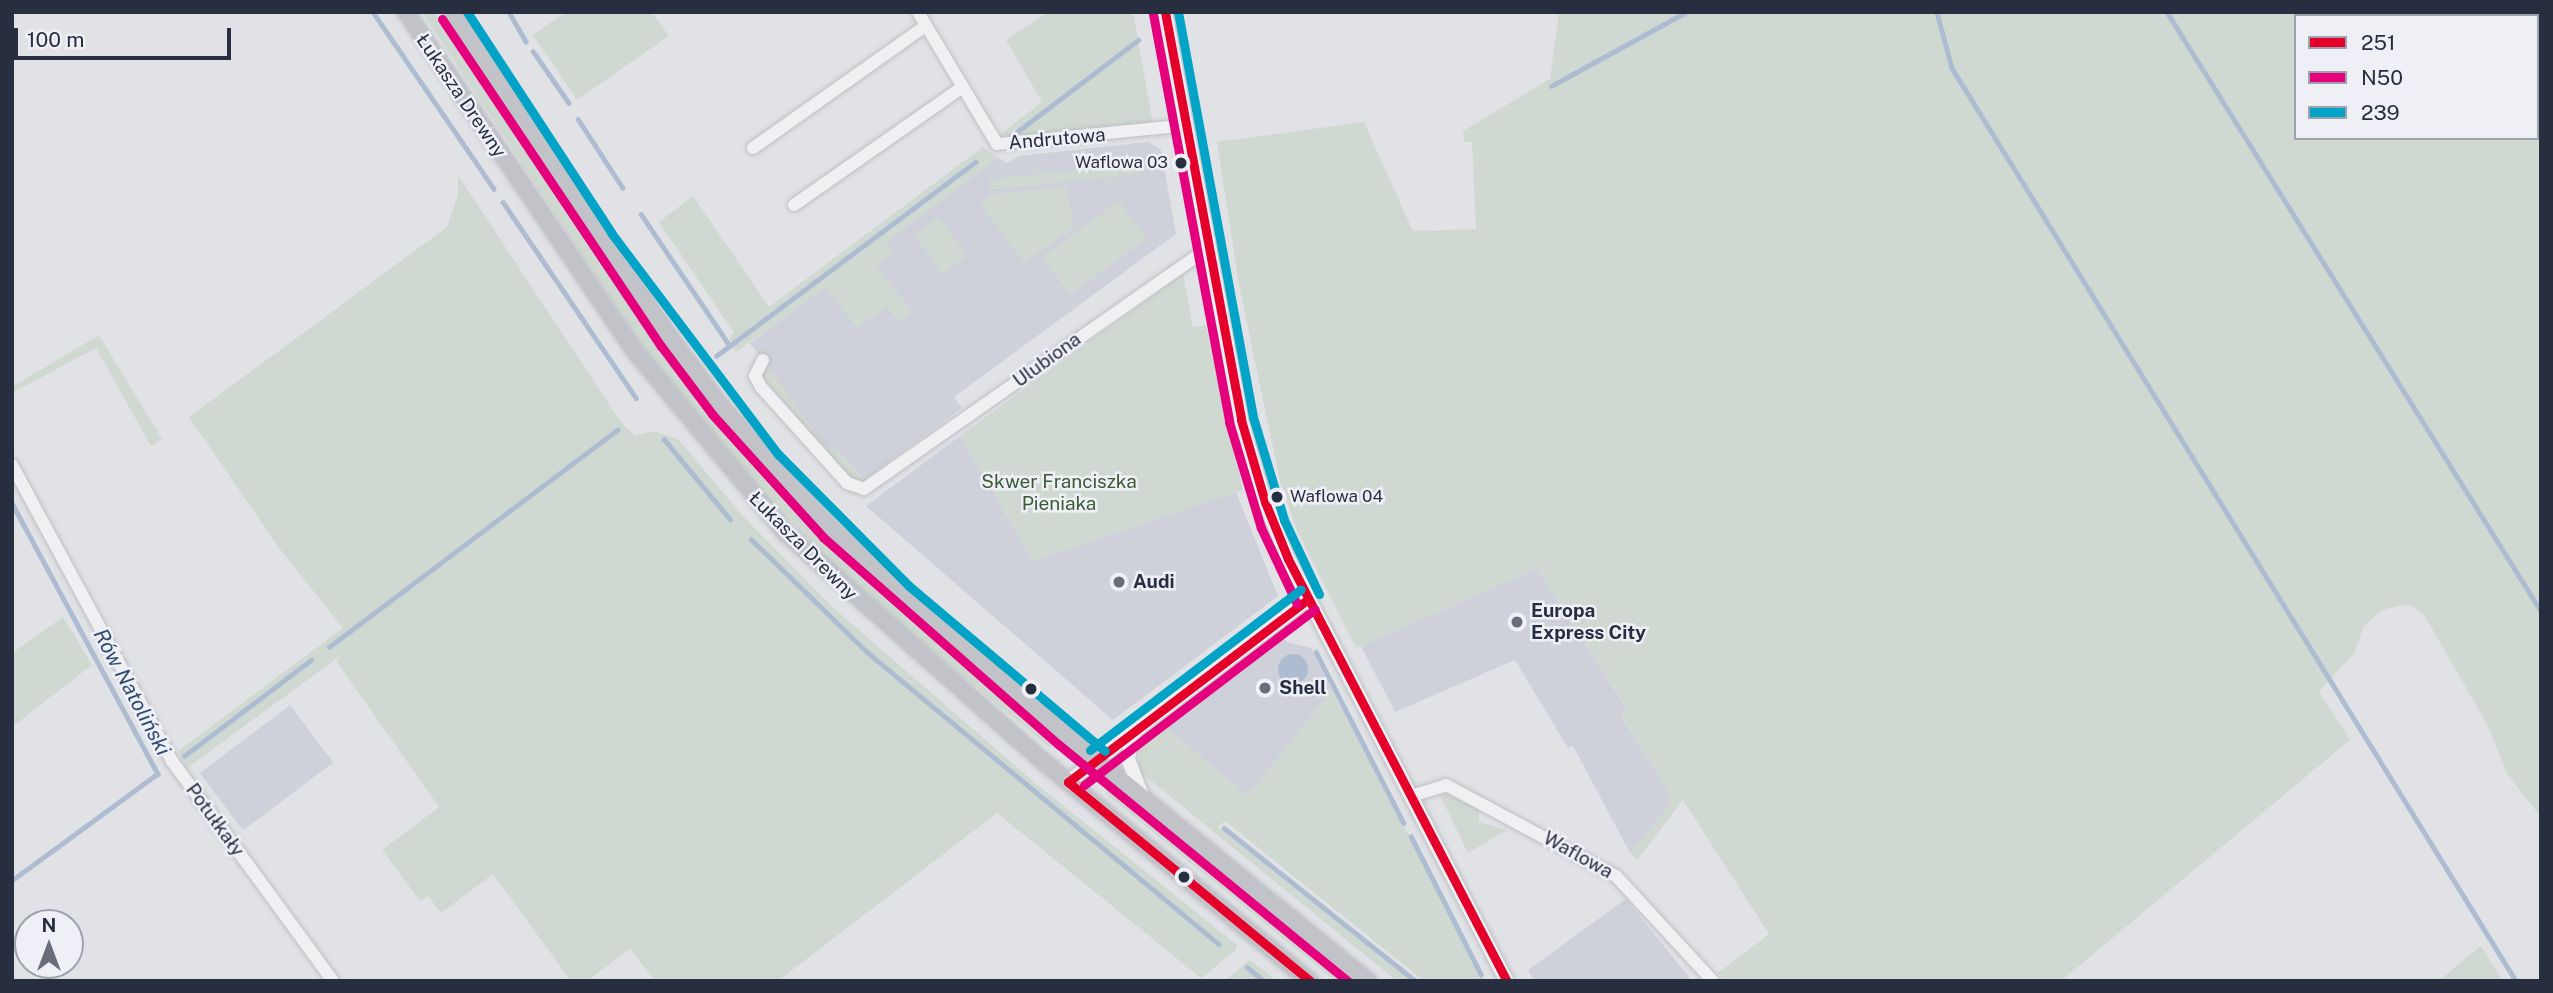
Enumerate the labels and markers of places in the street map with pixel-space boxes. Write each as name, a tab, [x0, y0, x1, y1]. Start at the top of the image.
place label: Waflowa 03	[1075, 153, 1168, 173]
marker: Waflowa 03	[1174, 156, 1188, 170]
place label: Waflowa 04	[1290, 487, 1383, 507]
marker: Waflowa 04	[1270, 490, 1284, 504]
place label: Audi	[1133, 571, 1175, 593]
marker: Audi	[1111, 574, 1127, 590]
place label: Europa Express City	[1531, 600, 1646, 644]
marker: Europa Express City	[1509, 614, 1525, 630]
place label: Shell	[1279, 677, 1327, 699]
marker: Shell	[1257, 680, 1273, 696]
unlabelled marker	[1024, 682, 1038, 696]
unlabelled marker	[1177, 870, 1191, 884]

